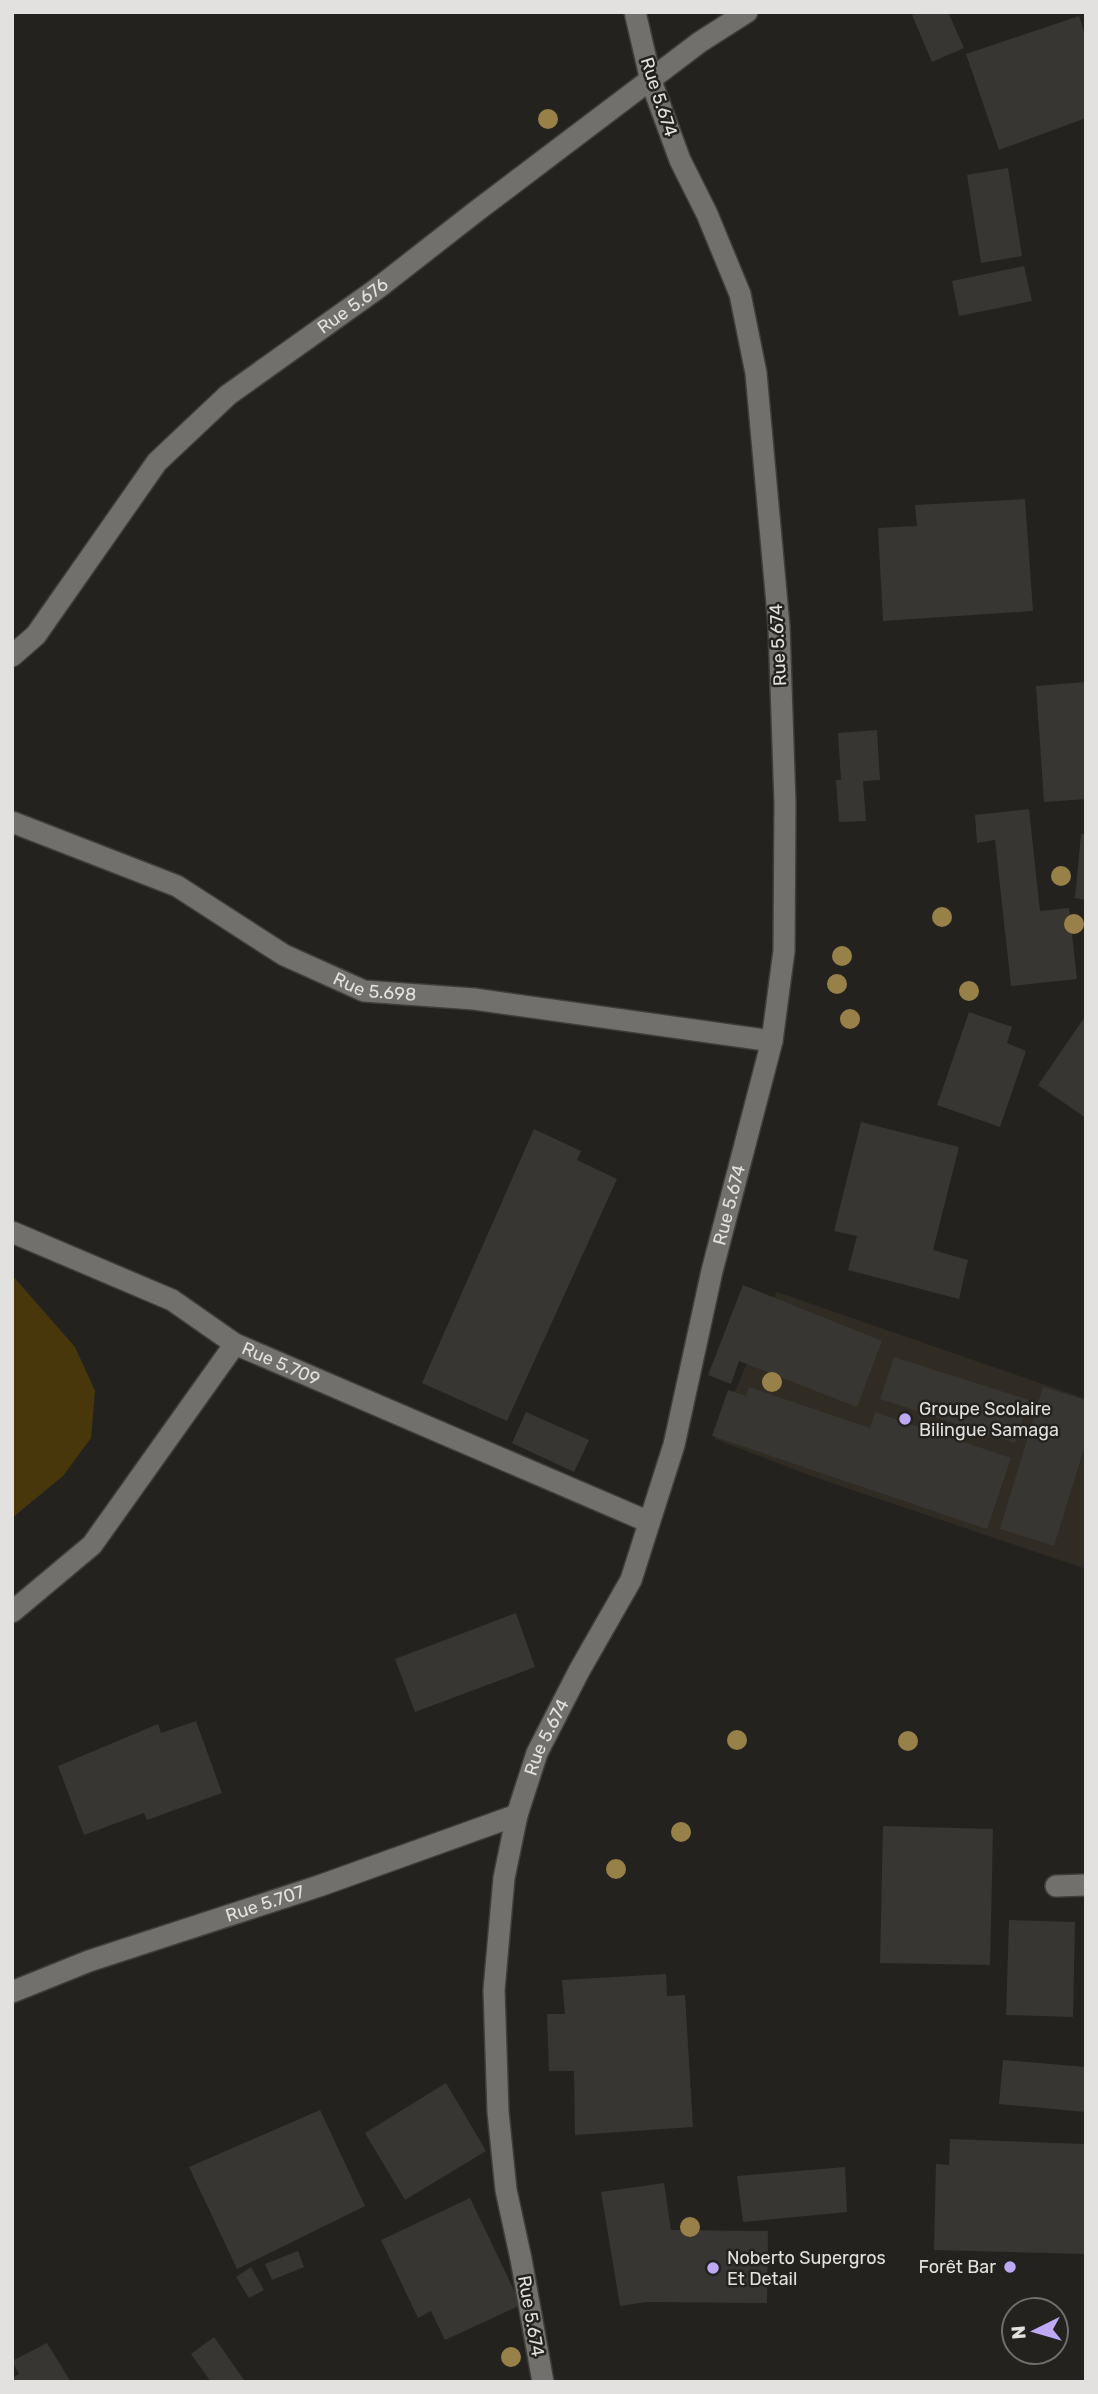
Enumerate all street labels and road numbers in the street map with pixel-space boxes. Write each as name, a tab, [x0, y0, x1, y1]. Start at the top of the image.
street label: Rue 5.674	[636, 55, 682, 139]
street label: Rue 5.676	[313, 273, 393, 339]
street label: Rue 5.674	[765, 603, 791, 687]
street label: Rue 5.698	[330, 968, 417, 1006]
street label: Rue 5.674	[708, 1162, 750, 1247]
street label: Rue 5.709	[238, 1337, 323, 1390]
street label: Rue 5.674	[519, 1695, 574, 1778]
street label: Rue 5.707	[223, 1881, 307, 1927]
street label: Rue 5.674	[513, 2274, 549, 2358]

